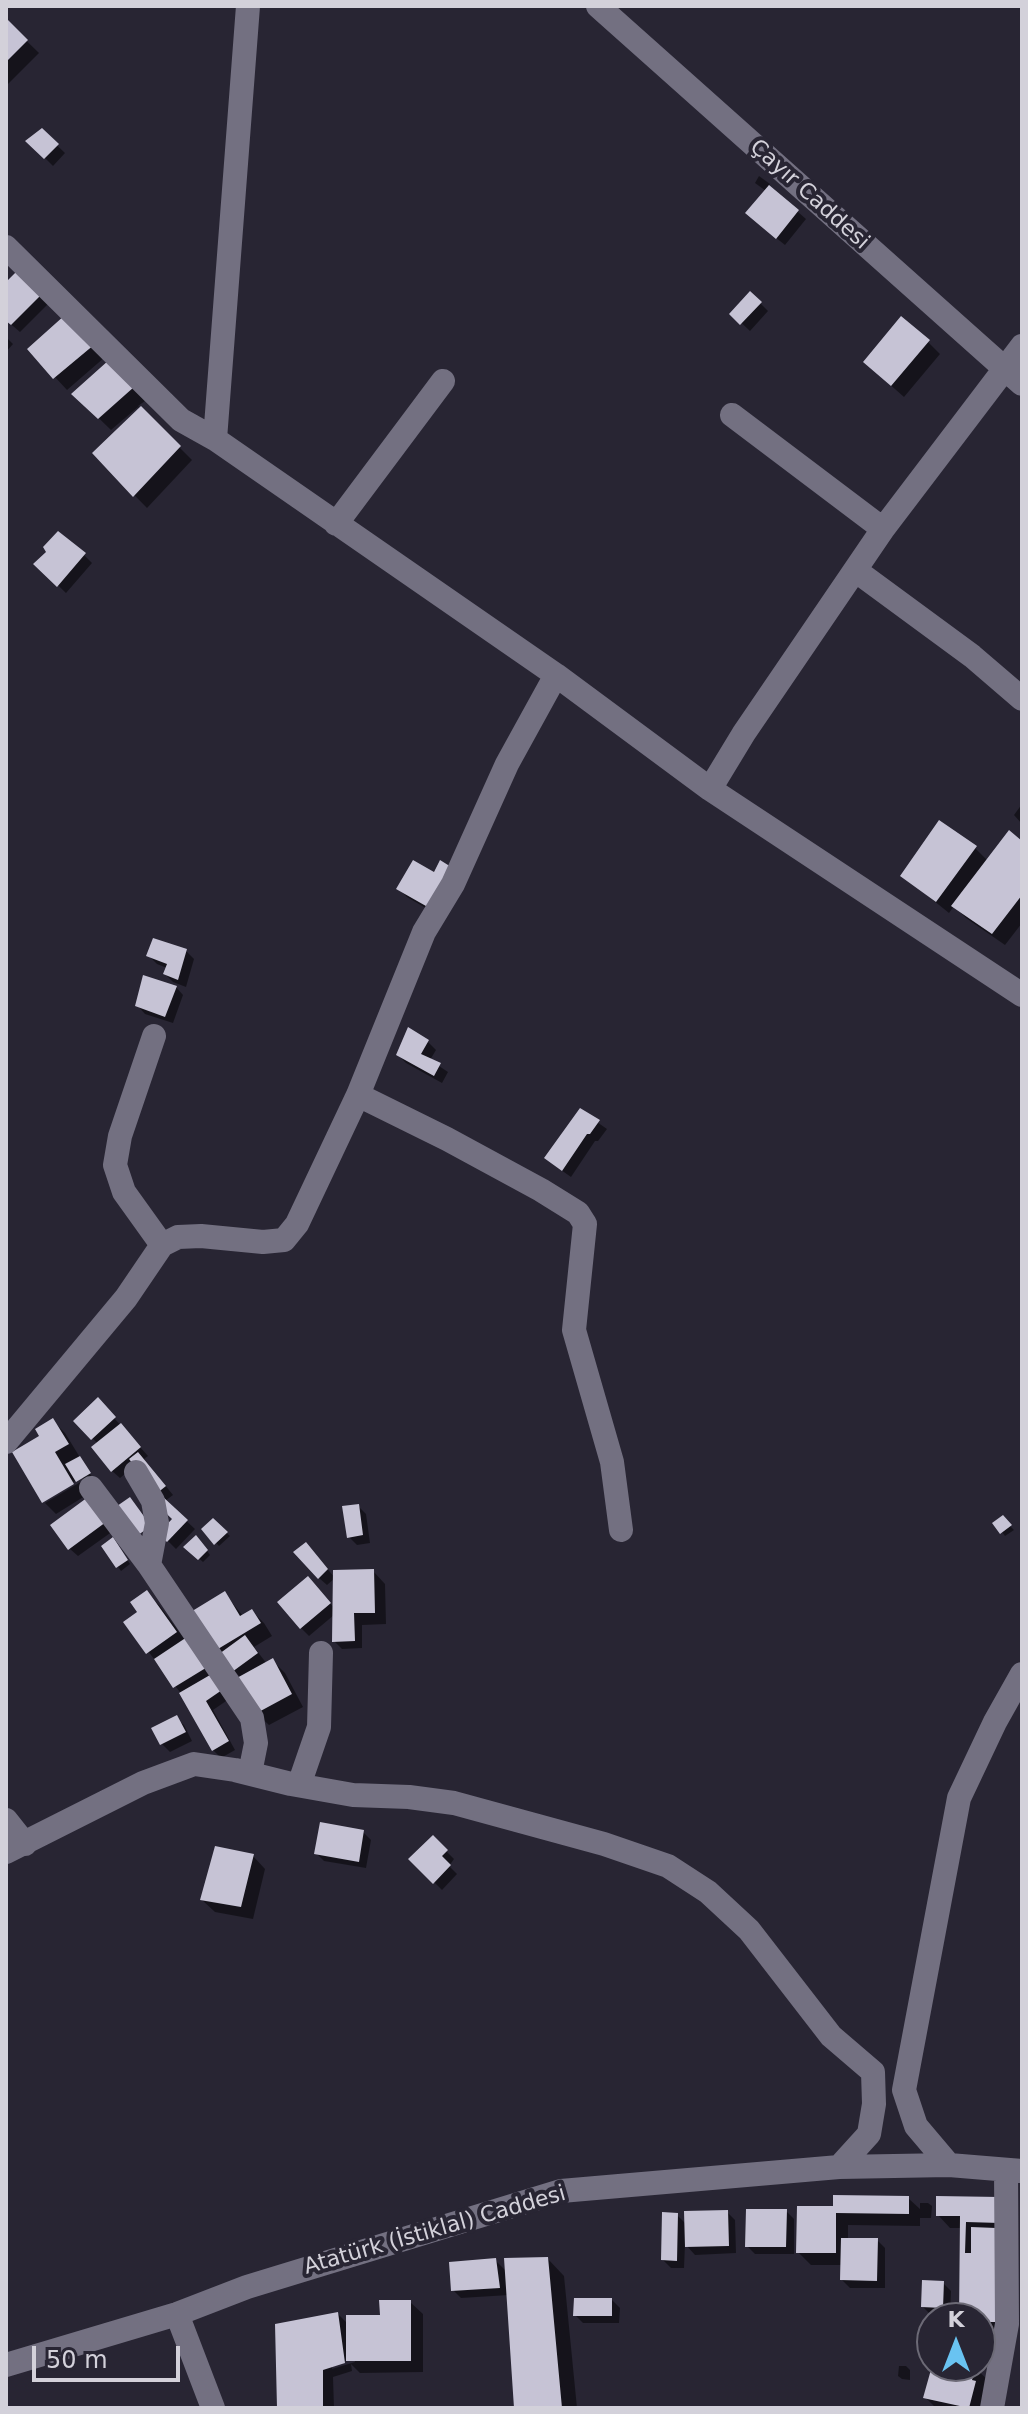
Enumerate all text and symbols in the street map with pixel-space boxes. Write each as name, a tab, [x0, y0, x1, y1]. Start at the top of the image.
street label: Çayır Caddesi	[744, 134, 874, 256]
street label: Atatürk (İstiklal) Caddesi	[301, 2181, 569, 2281]
north arrow	[916, 2302, 996, 2382]
text: K	[947, 2307, 965, 2332]
scale bar	[36, 2330, 184, 2380]
text: 50 m	[46, 2346, 108, 2374]

